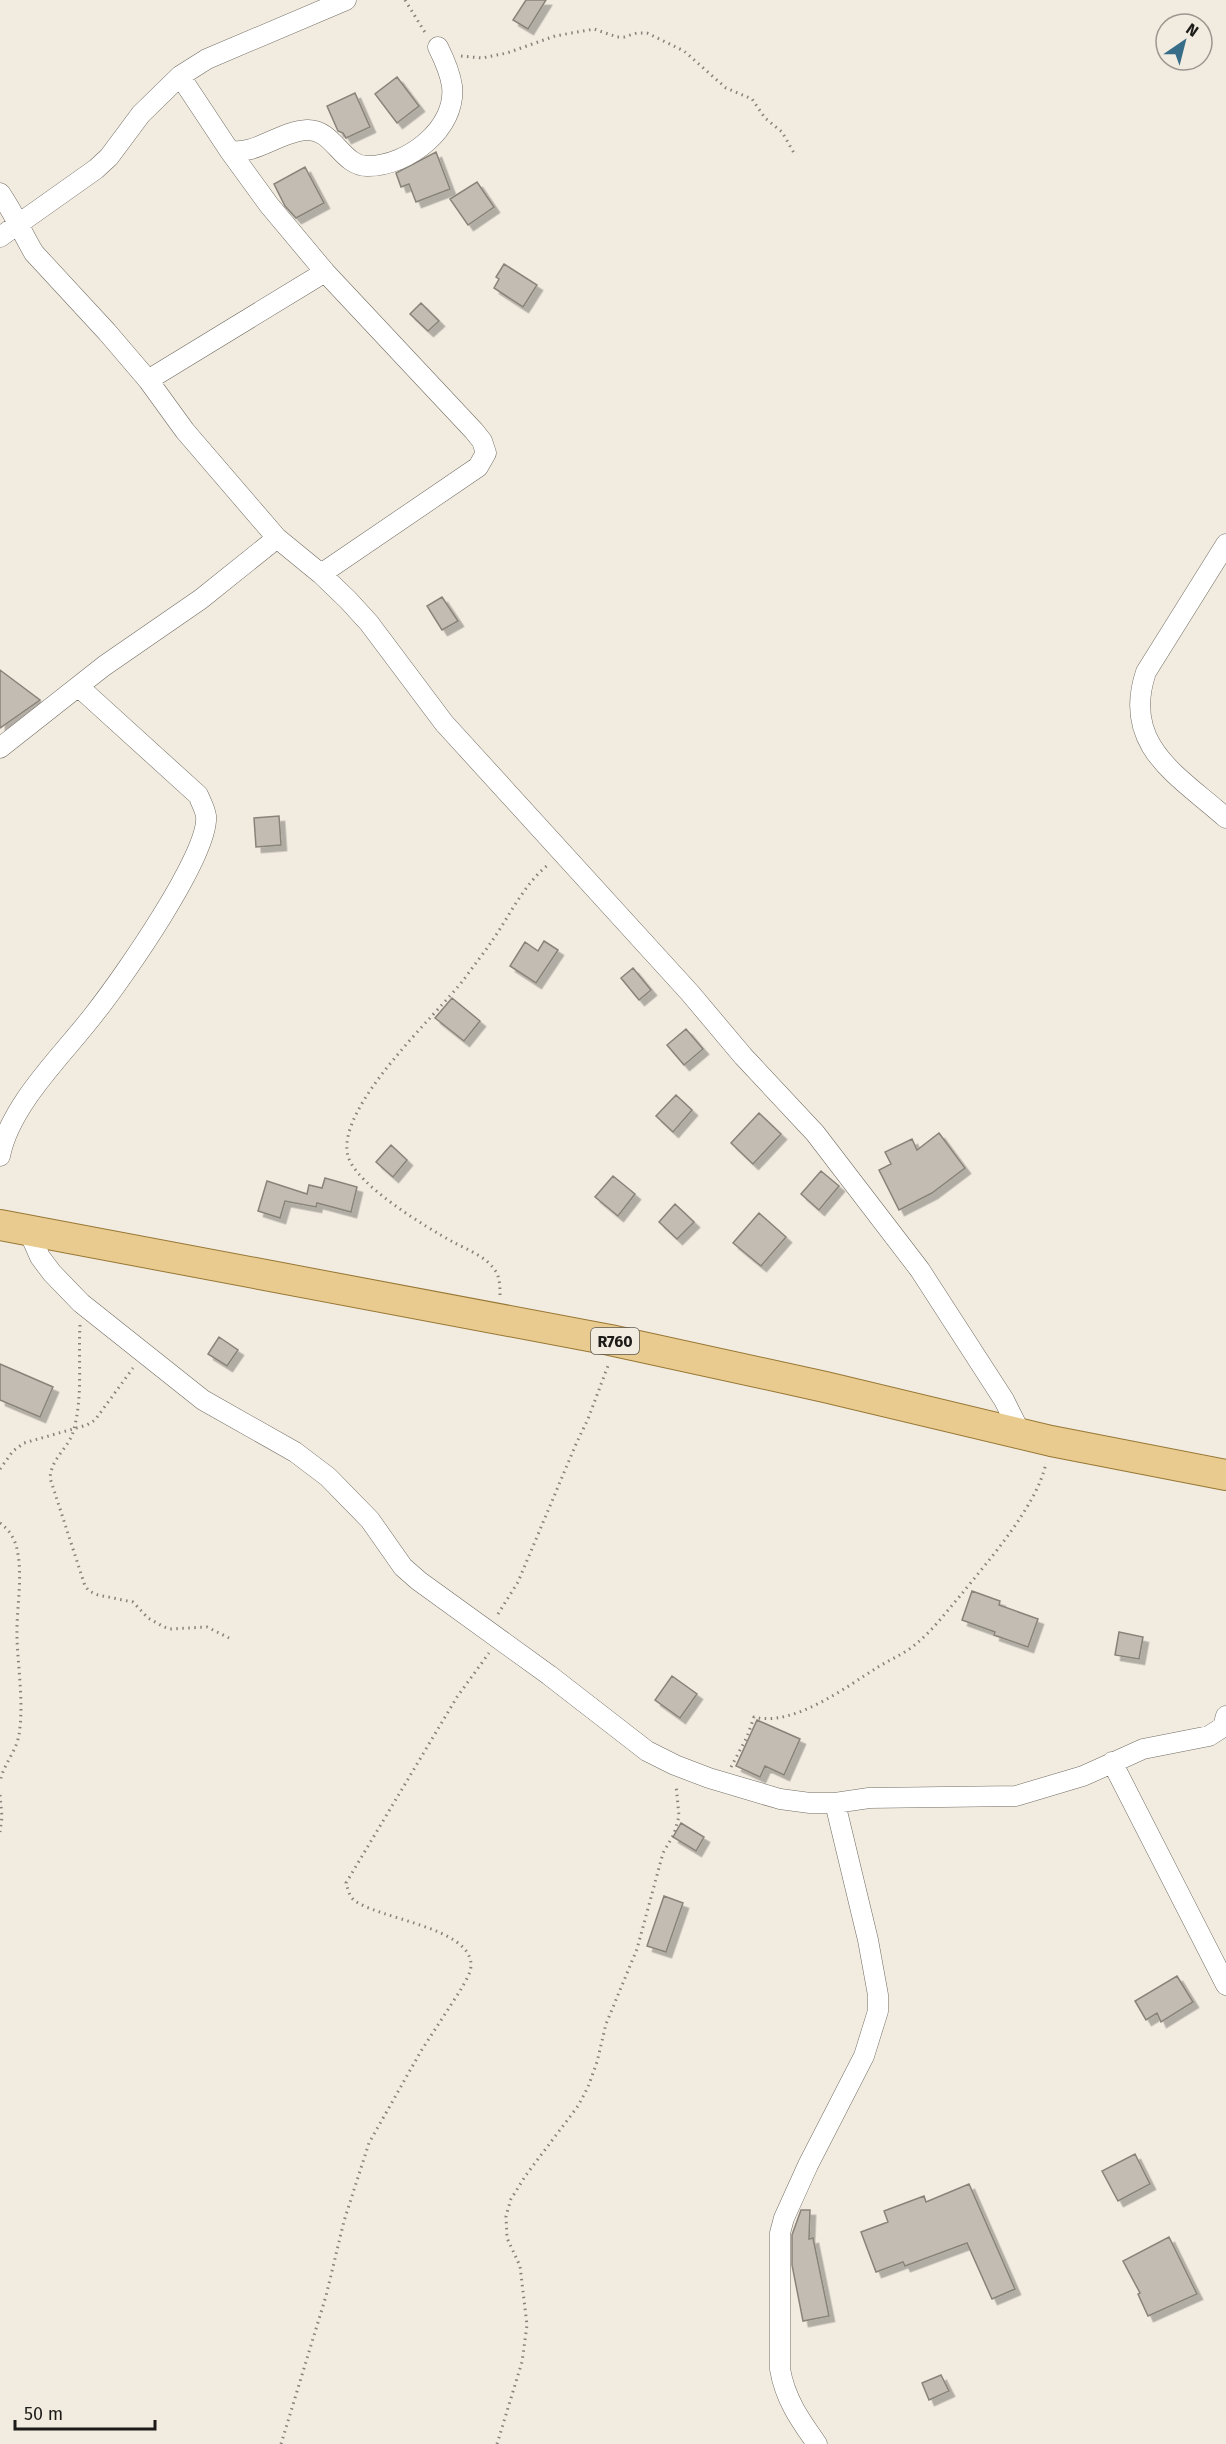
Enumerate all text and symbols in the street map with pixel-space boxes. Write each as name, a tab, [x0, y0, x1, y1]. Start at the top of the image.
north arrow	[1154, 12, 1214, 72]
text: N	[1183, 19, 1202, 41]
road number: R760	[591, 1328, 639, 1354]
scale bar	[15, 2393, 154, 2431]
text: 50 m	[24, 2403, 63, 2425]

